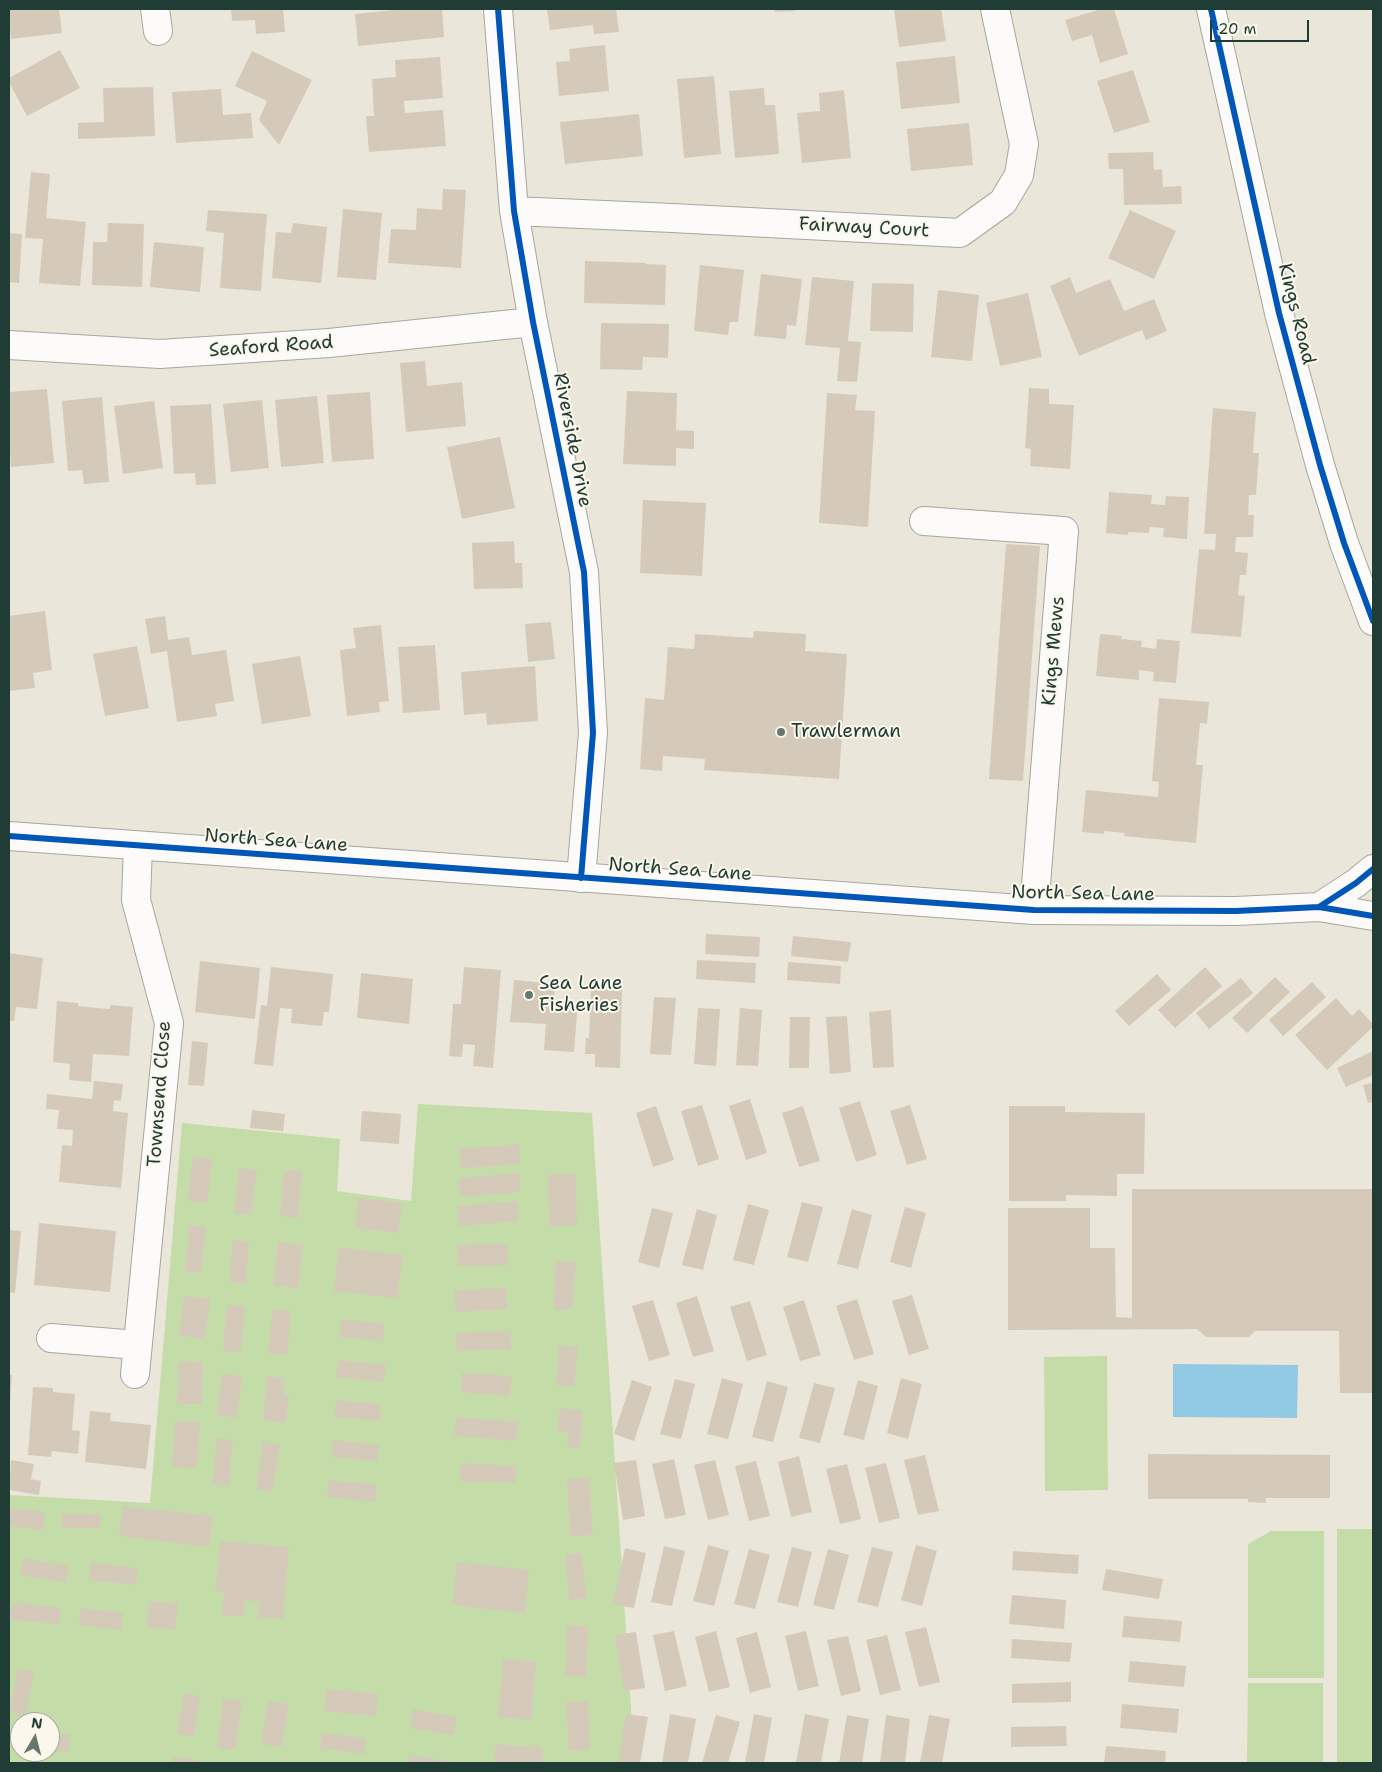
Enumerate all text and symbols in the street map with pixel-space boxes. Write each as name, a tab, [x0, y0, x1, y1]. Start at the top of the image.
scale bar	[1212, 10, 1311, 42]
text: 20 m	[1218, 19, 1257, 39]
street label: Fairway Court	[798, 213, 930, 243]
street label: Kings Road	[1272, 261, 1320, 367]
street label: Seaford Road	[208, 331, 334, 363]
street label: Riverside Drive	[548, 371, 596, 509]
street label: Kings Mews	[1038, 595, 1070, 707]
place label: Trawlerman	[791, 721, 901, 743]
marker: Trawlerman	[775, 726, 787, 738]
street label: North Sea Lane	[203, 825, 349, 857]
street label: North Sea Lane	[607, 854, 753, 886]
street label: North Sea Lane	[1011, 881, 1155, 907]
place label: Sea Lane Fisheries	[539, 973, 622, 1017]
marker: Sea Lane Fisheries	[523, 989, 535, 1001]
street label: Townsend Close	[144, 1020, 176, 1168]
north arrow	[10, 1712, 60, 1762]
text: N	[30, 1713, 44, 1733]

